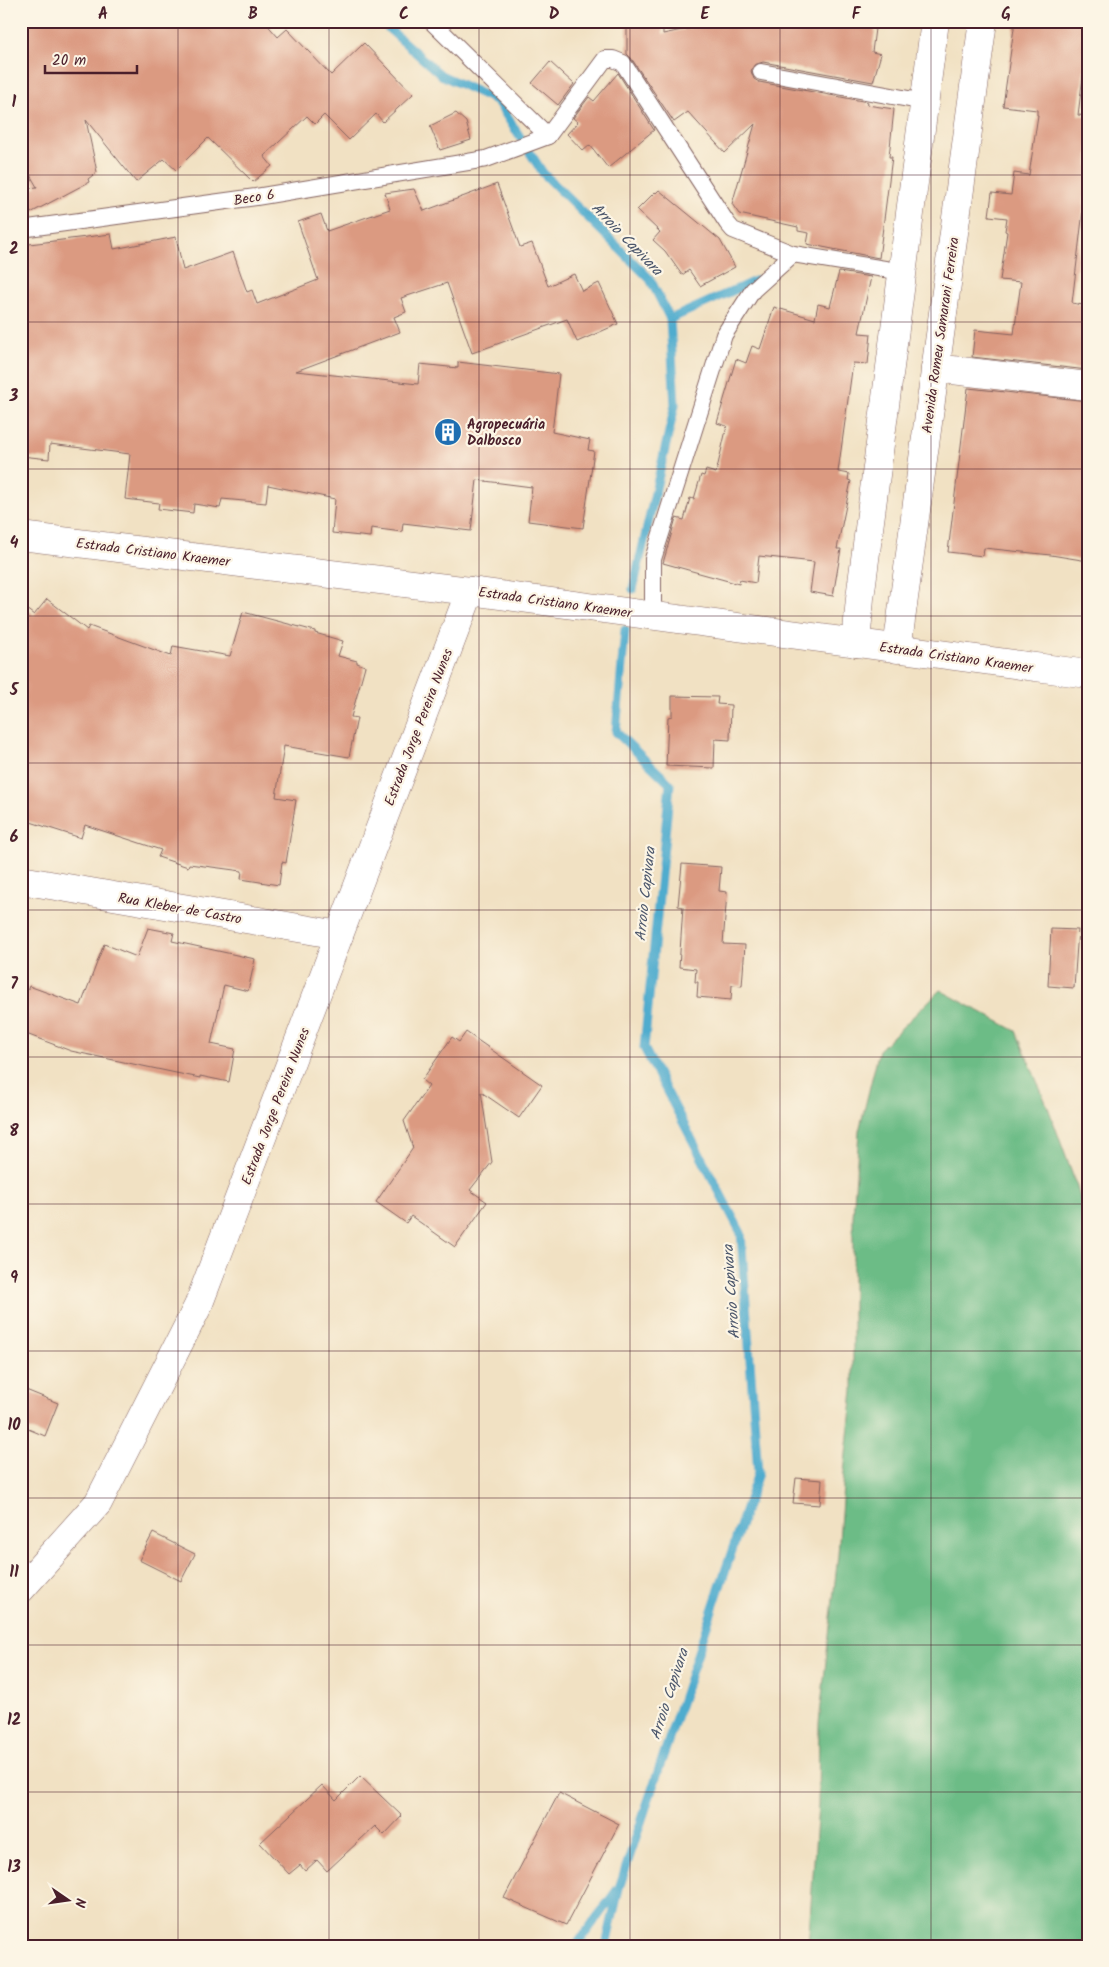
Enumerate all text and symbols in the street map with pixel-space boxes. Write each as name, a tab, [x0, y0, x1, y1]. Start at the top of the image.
text: A	[98, 2, 108, 27]
text: B	[248, 2, 258, 27]
text: C	[399, 2, 409, 27]
text: D	[549, 2, 560, 27]
text: E	[701, 2, 711, 27]
text: F	[852, 2, 862, 27]
text: G	[1001, 2, 1011, 27]
scale bar	[45, 42, 138, 74]
text: 20 m	[52, 49, 86, 73]
text: 1	[12, 90, 17, 115]
street label: Beco 6	[232, 184, 276, 212]
water label: Arroio Capivara	[585, 197, 668, 283]
street label: Avenida Romeu Samarani Ferreira	[916, 236, 966, 435]
text: 2	[9, 237, 19, 262]
text: 3	[9, 384, 19, 409]
place label: Agropecuária Dalbosco	[467, 414, 545, 452]
building icon: Agropecuária Dalbosco	[433, 417, 463, 447]
text: 4	[10, 531, 19, 556]
street label: Estrada Cristiano Kraemer	[75, 533, 232, 574]
street label: Estrada Cristiano Kraemer	[477, 581, 634, 625]
street label: Estrada Cristiano Kraemer	[878, 636, 1035, 680]
street label: Estrada Jorge Pereira Nunes	[379, 645, 459, 809]
text: 5	[9, 678, 20, 703]
text: 6	[10, 825, 19, 850]
water label: Arroio Capivara	[629, 845, 663, 942]
street label: Rua Kleber de Castro	[116, 887, 243, 931]
text: 7	[10, 972, 18, 997]
street label: Estrada Jorge Pereira Nunes	[236, 1024, 316, 1188]
text: 8	[9, 1119, 19, 1144]
water label: Arroio Capivara	[717, 1243, 747, 1340]
text: 9	[10, 1266, 18, 1291]
text: 10	[7, 1413, 21, 1438]
text: 11	[9, 1560, 19, 1585]
water label: Arroio Capivara	[644, 1645, 696, 1743]
text: 12	[7, 1708, 21, 1733]
text: 13	[7, 1855, 21, 1880]
north arrow	[42, 1874, 92, 1924]
text: N	[68, 1896, 91, 1910]

